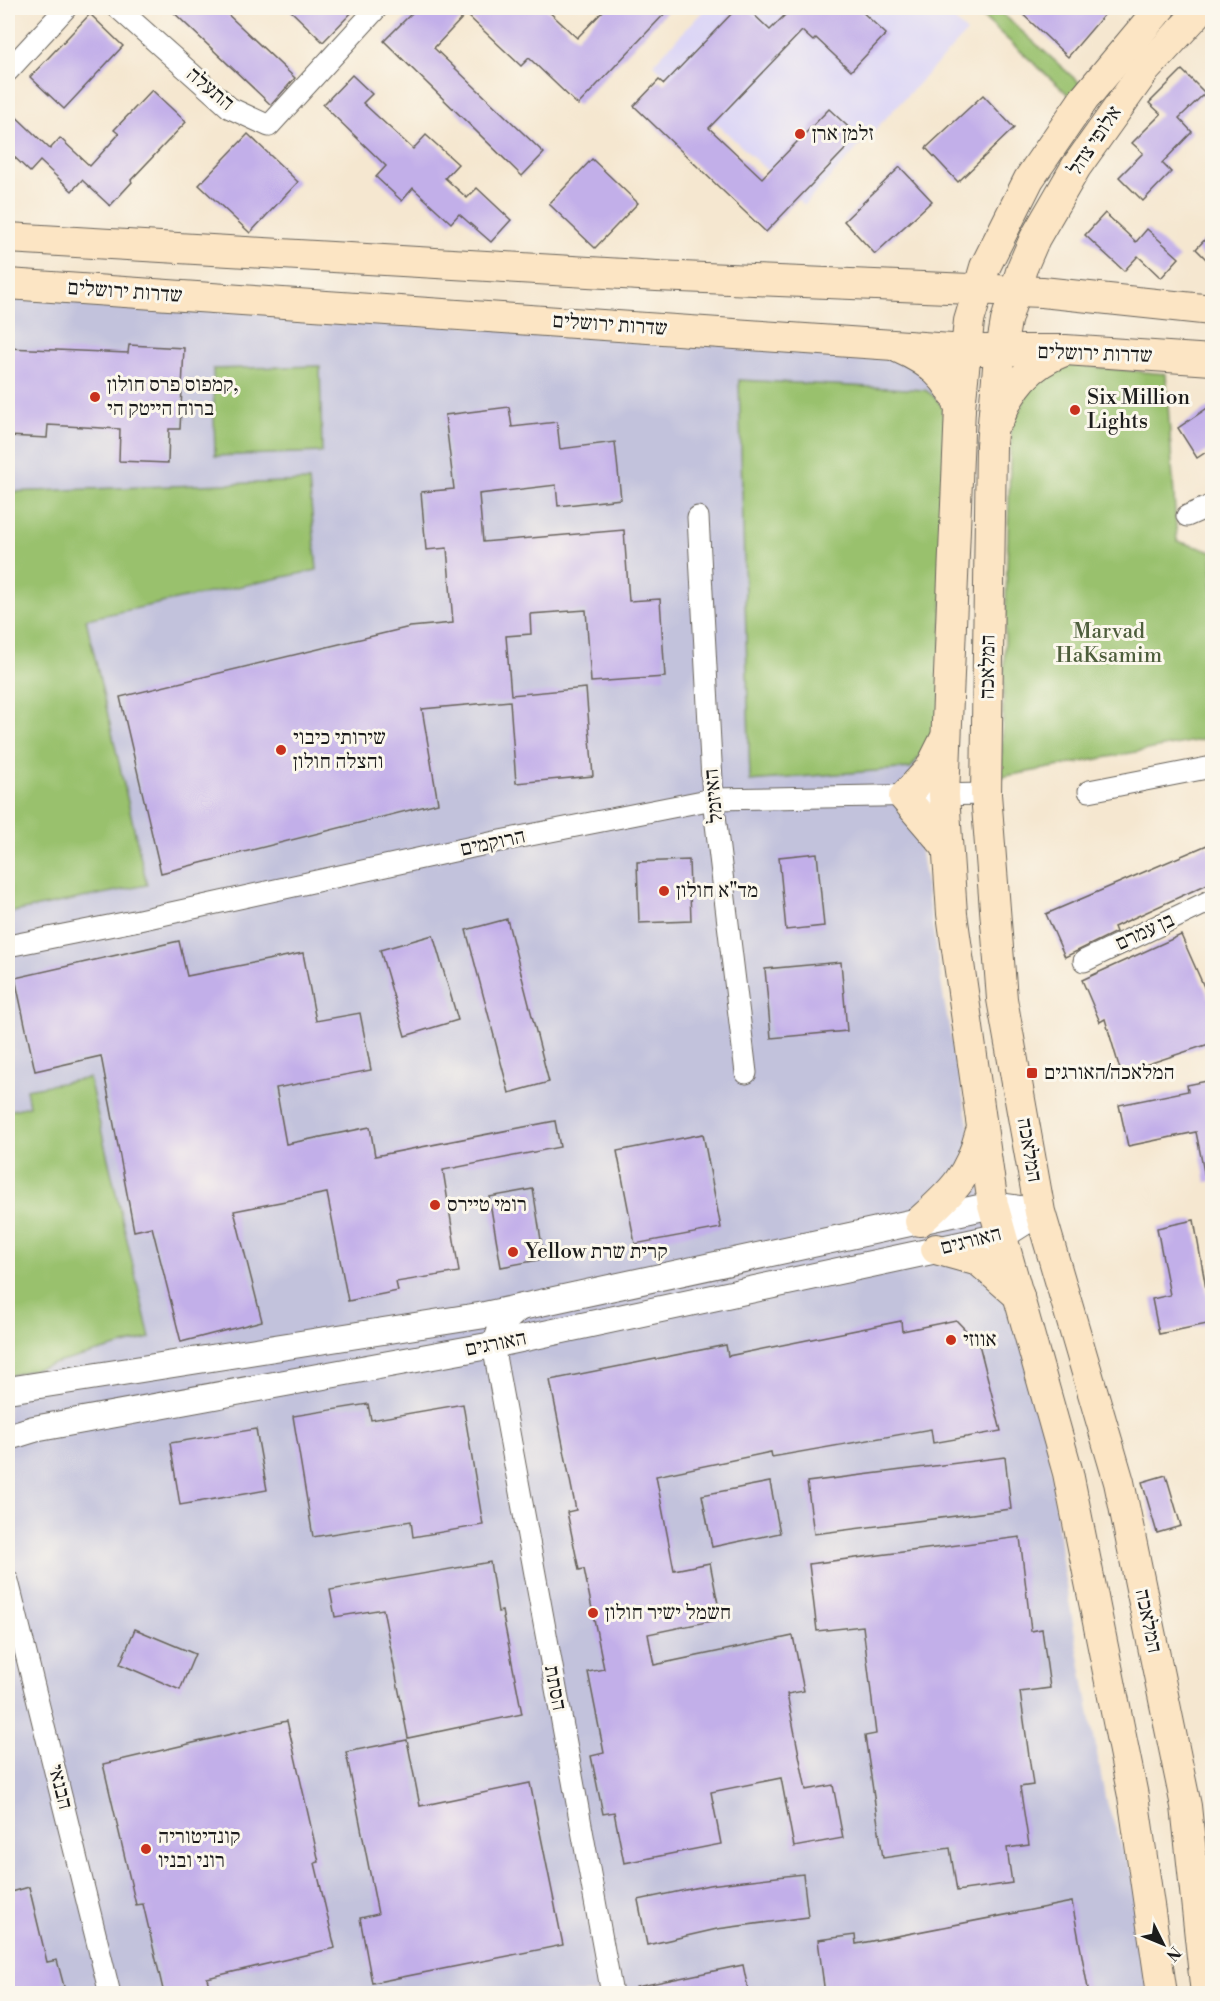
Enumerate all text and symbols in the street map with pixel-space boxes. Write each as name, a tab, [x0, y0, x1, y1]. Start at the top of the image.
street label: התעלה	[181, 62, 239, 116]
street label: אלופי צהל	[1062, 101, 1128, 181]
place label: זלמן ארן	[812, 121, 874, 147]
marker: זלמן ארן	[793, 127, 807, 141]
street label: שדרות ירושלים	[67, 275, 184, 309]
street label: שדרות ירושלים	[552, 308, 669, 342]
street label: שדרות ירושלים	[1037, 339, 1153, 369]
place label: קמפוס פרס חולון, ברוח הייטק הי	[107, 372, 239, 422]
place label: Six Million Lights	[1087, 385, 1191, 435]
marker: קמפוס פרס חולון, ברוח הייטק הי	[88, 390, 102, 404]
marker: Six Million Lights	[1068, 403, 1082, 417]
park label: Marvad HaKsamim	[1056, 619, 1162, 669]
street label: המלאכה	[974, 634, 1002, 700]
place label: שירותי כיבוי והצלה חולון	[293, 725, 386, 775]
marker: שירותי כיבוי והצלה חולון	[274, 743, 288, 757]
street label: האיזמל	[699, 768, 729, 824]
street label: הרוקמים	[458, 823, 528, 863]
place label: מד"א חולון	[676, 878, 758, 904]
marker: מד"א חולון	[657, 884, 671, 898]
street label: בן עמרם	[1111, 907, 1179, 957]
place label: המלאכה/האורגים	[1044, 1060, 1175, 1086]
marker: המלאכה/האורגים	[1025, 1066, 1039, 1080]
street label: המלאכה	[1011, 1116, 1047, 1184]
place label: רומי טיירס	[447, 1192, 527, 1218]
marker: רומי טיירס	[428, 1198, 442, 1212]
street label: האורגים	[938, 1221, 1004, 1261]
place label: Yellow קרית שרת	[524, 1239, 668, 1265]
marker: Yellow קרית שרת	[506, 1245, 520, 1259]
street label: האורגים	[463, 1325, 529, 1363]
place label: אווזי	[963, 1327, 997, 1353]
marker: אווזי	[944, 1333, 958, 1347]
street label: המלאכה	[1129, 1587, 1167, 1655]
place label: חשמל ישיר חולון	[605, 1600, 731, 1626]
marker: חשמל ישיר חולון	[586, 1606, 600, 1620]
street label: הסתת	[538, 1663, 572, 1713]
street label: הבנאי	[42, 1762, 78, 1812]
place label: קונדיטוריה רוני ובניו	[158, 1824, 240, 1874]
marker: קונדיטוריה רוני ובניו	[139, 1842, 153, 1856]
north arrow	[1133, 1914, 1193, 1974]
text: N	[1161, 1942, 1185, 1965]

